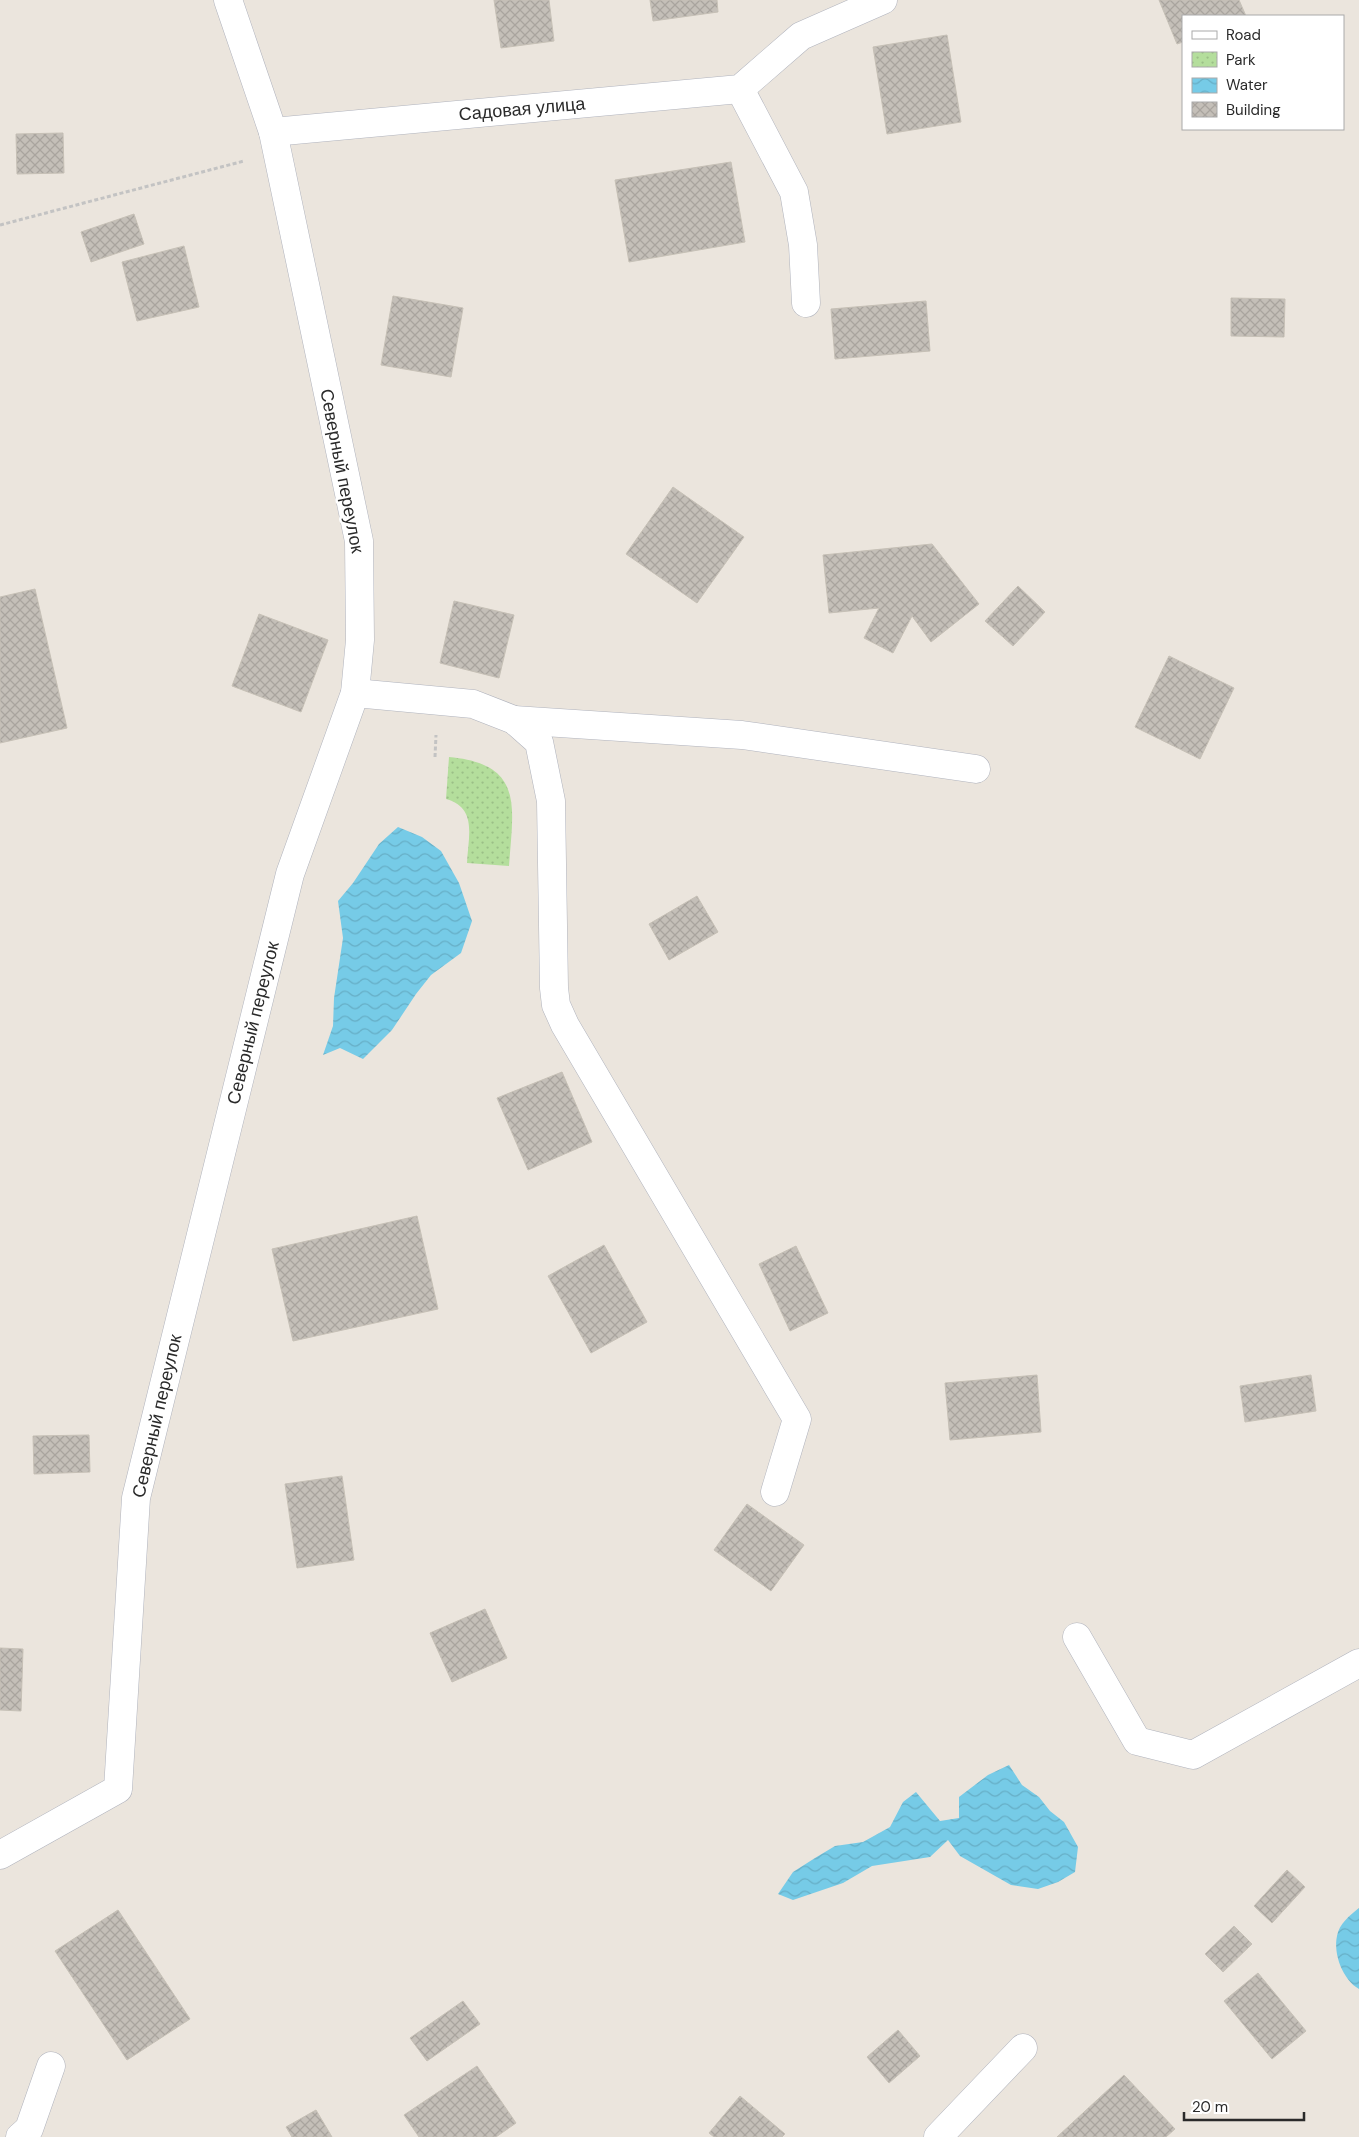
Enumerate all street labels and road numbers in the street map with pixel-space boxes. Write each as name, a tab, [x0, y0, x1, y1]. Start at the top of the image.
street label: Садовая улица	[458, 91, 587, 126]
street label: Северный переулок	[314, 387, 370, 555]
street label: Северный переулок	[221, 939, 285, 1107]
street label: Северный переулок	[127, 1332, 187, 1500]

